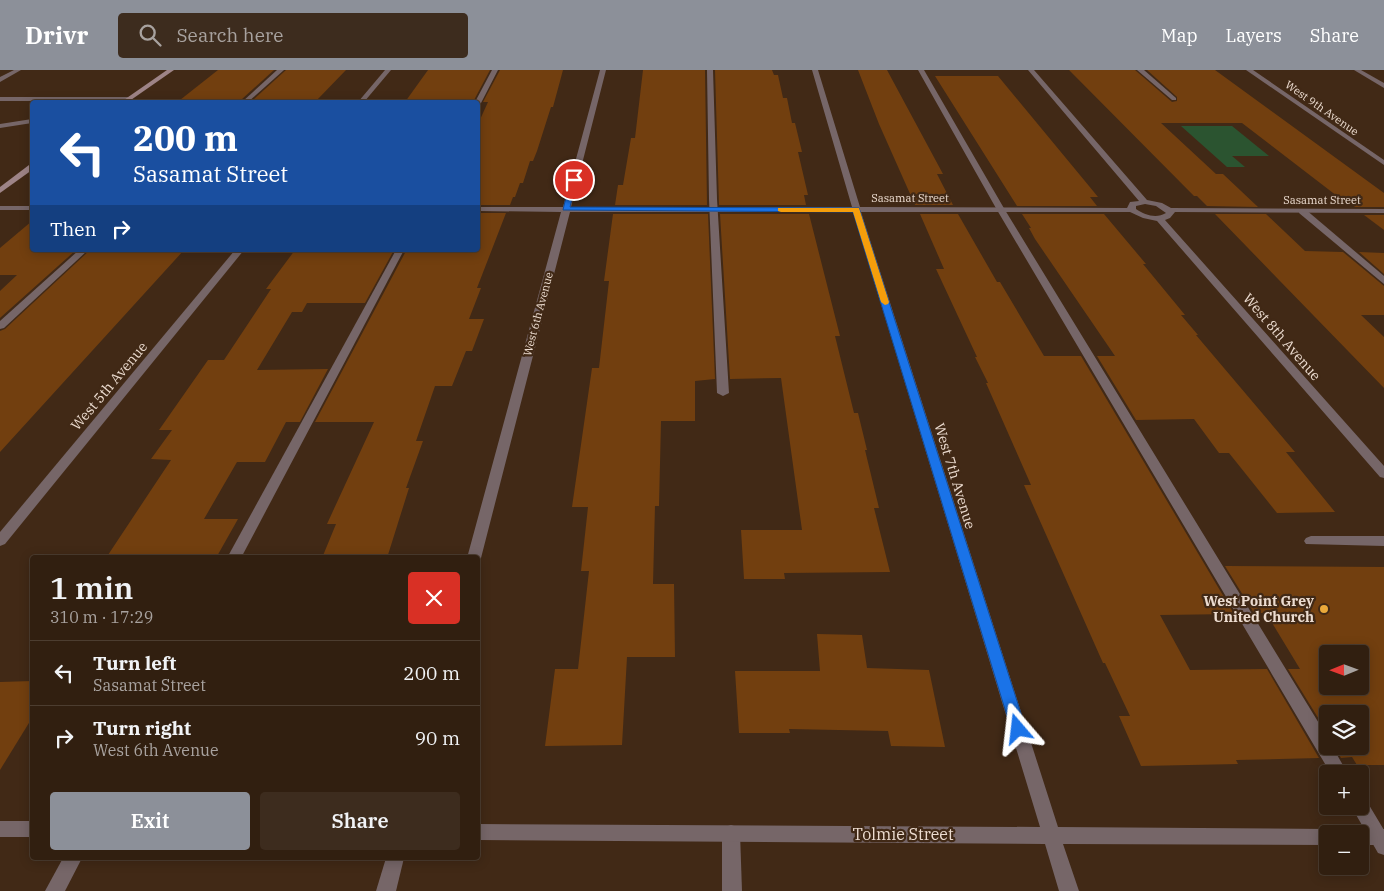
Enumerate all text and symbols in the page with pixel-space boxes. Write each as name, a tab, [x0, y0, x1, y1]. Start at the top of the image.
search box	[118, 13, 468, 58]
text: Drivr	[25, 19, 88, 51]
icon: search	[136, 21, 164, 49]
text: Search here	[176, 23, 283, 47]
text: Map	[1161, 24, 1198, 47]
text: Layers	[1226, 24, 1282, 47]
text: Share	[1310, 24, 1359, 47]
street label: West 9th Avenue	[1283, 78, 1361, 139]
text: 200 m	[133, 115, 238, 161]
icon: left	[50, 120, 115, 185]
text: Sasamat Street	[133, 159, 288, 188]
pin	[553, 159, 595, 201]
icon: arrive	[560, 166, 588, 194]
street label: Sasamat Street	[871, 191, 949, 205]
street label: Sasamat Street	[1283, 193, 1361, 207]
icon: right	[107, 215, 135, 243]
text: Then	[50, 217, 97, 241]
street label: West 6th Avenue	[520, 270, 556, 358]
street label: West 8th Avenue	[1239, 290, 1325, 384]
street label: West 5th Avenue	[67, 338, 151, 434]
street label: West 7th Avenue	[930, 421, 980, 531]
text: 1 min	[50, 568, 133, 607]
button: close	[408, 572, 460, 624]
place label: West Point Grey United Church	[1204, 592, 1314, 626]
marker: West Point Grey United Church	[1318, 603, 1330, 615]
text: 310 m · 17:29	[50, 607, 153, 627]
north arrow	[1319, 645, 1369, 695]
map controls	[1319, 645, 1369, 875]
text: Turn left	[93, 651, 176, 675]
icon: left	[50, 659, 78, 687]
text: 200 m	[403, 661, 460, 685]
text: Sasamat Street	[93, 675, 206, 695]
position arrow	[991, 702, 1043, 754]
button: layers	[1319, 705, 1369, 755]
text: Turn right	[93, 716, 191, 740]
icon: right	[50, 724, 78, 752]
text: 90 m	[415, 726, 460, 750]
text: West 6th Avenue	[93, 740, 219, 760]
button: +	[1319, 765, 1369, 815]
button: Exit	[50, 792, 250, 850]
button: Share	[260, 792, 460, 850]
street label: Tolmie Street	[852, 824, 954, 844]
button: −	[1319, 825, 1369, 875]

